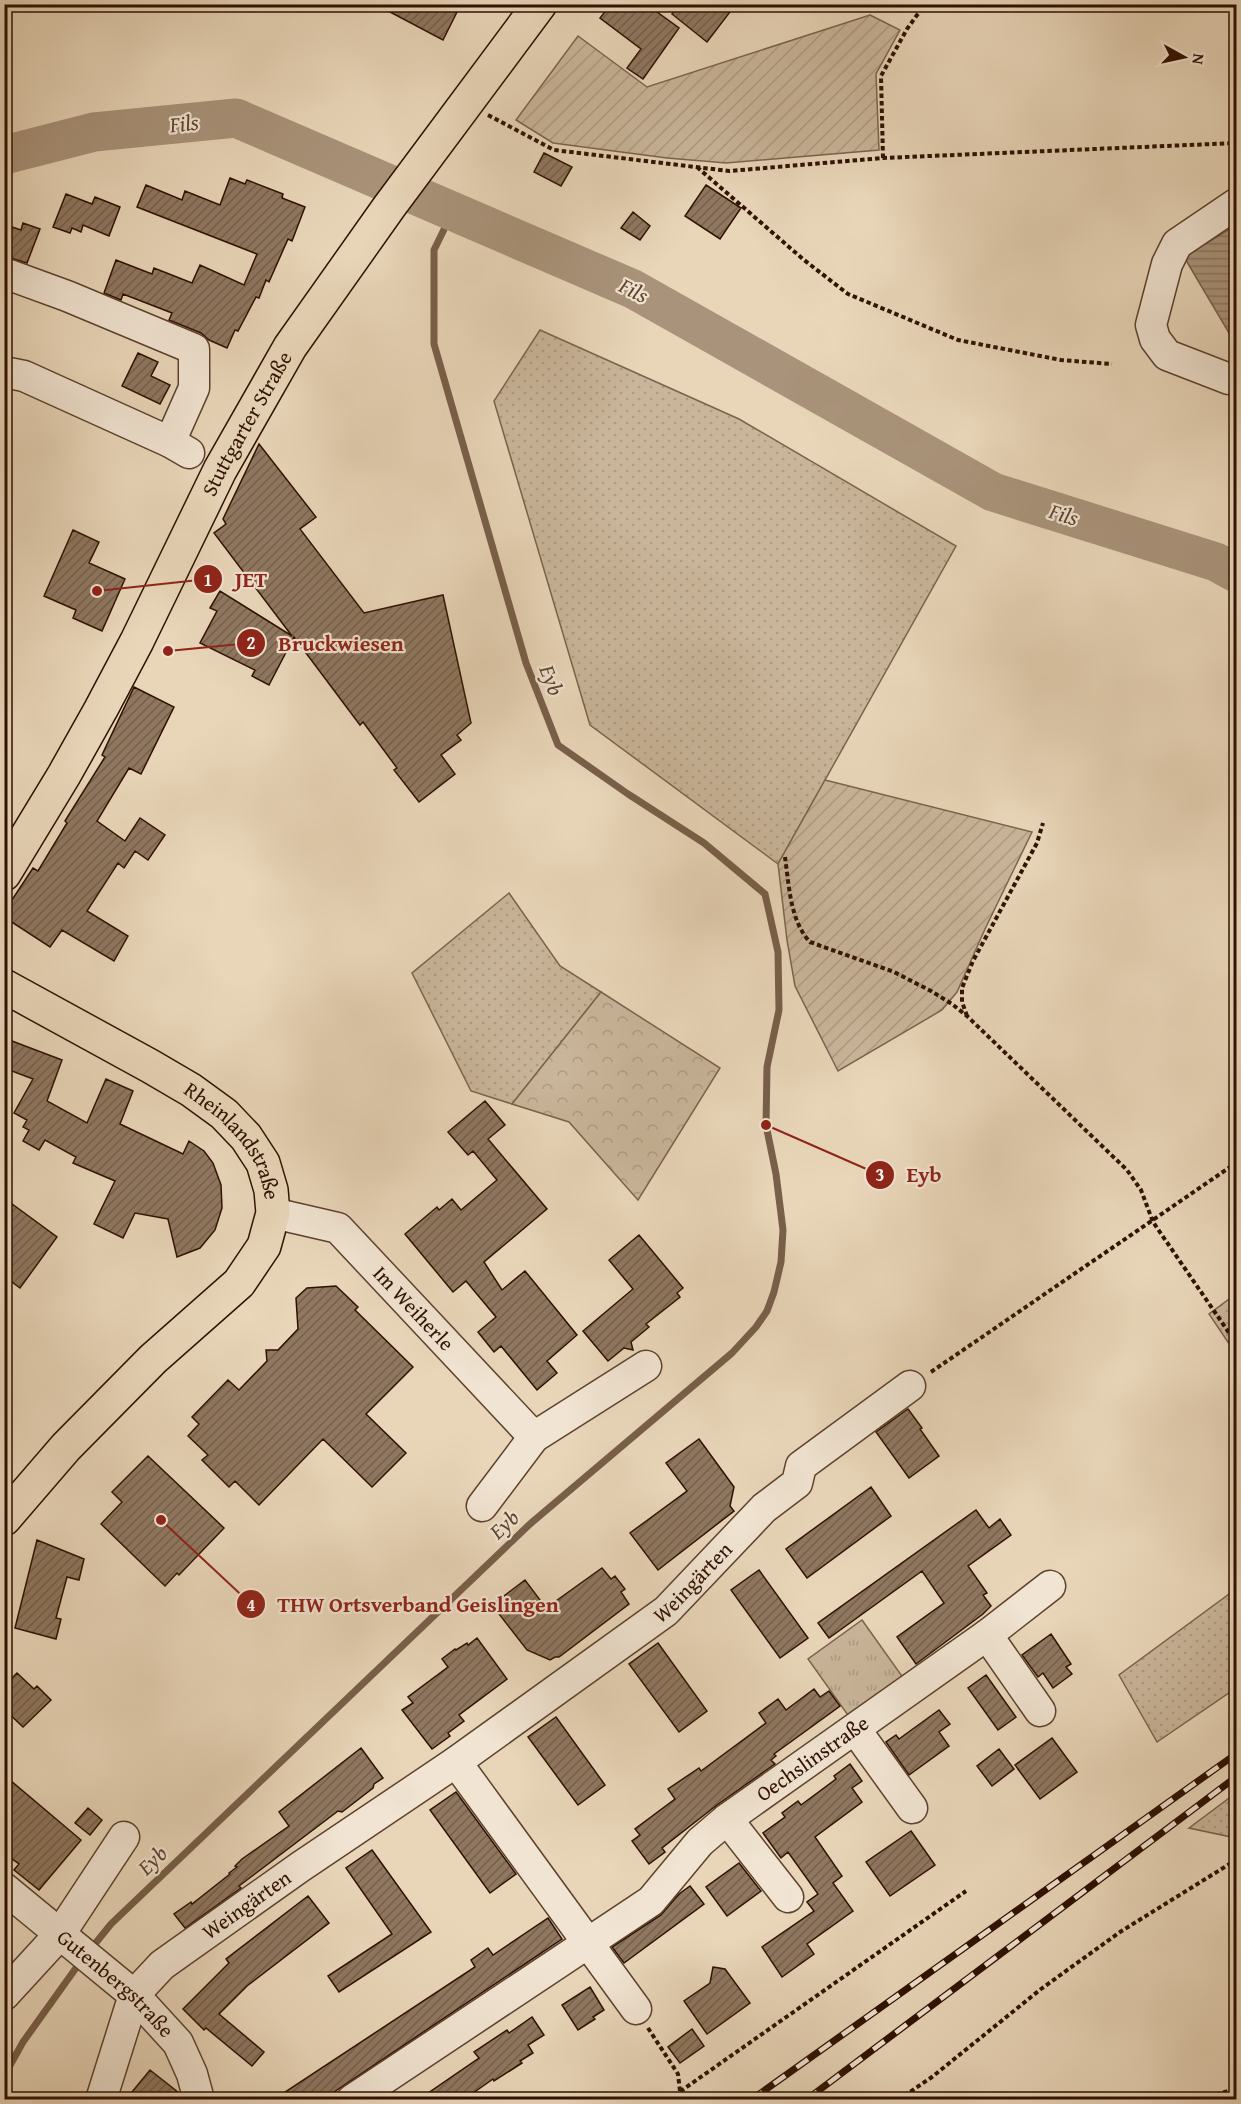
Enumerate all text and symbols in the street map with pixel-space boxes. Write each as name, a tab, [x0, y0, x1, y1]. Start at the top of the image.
north arrow	[1154, 27, 1214, 87]
text: N	[1186, 52, 1211, 66]
water label: Fils	[167, 106, 200, 141]
water label: Fils	[613, 269, 654, 311]
street label: Stuttgarter Straße	[194, 345, 300, 501]
water label: Fils	[1044, 494, 1083, 534]
callout: JET	[193, 559, 280, 599]
text: JET	[231, 563, 267, 595]
text: 1	[203, 566, 213, 593]
callout: Bruckwiesen	[236, 623, 416, 663]
text: Bruckwiesen	[278, 627, 404, 659]
text: 2	[246, 629, 256, 656]
water label: Eyb	[531, 659, 572, 700]
street label: Rheinlandstraße	[178, 1074, 288, 1201]
callout: Eyb	[865, 1155, 954, 1195]
text: Eyb	[906, 1158, 942, 1190]
text: 3	[875, 1161, 885, 1188]
street label: Im Weiherle	[366, 1258, 462, 1358]
water label: Eyb	[481, 1502, 526, 1547]
street label: Weingärten	[647, 1534, 739, 1630]
callout: THW Ortsverband Geislingen	[236, 1584, 571, 1624]
text: THW Ortsverband Geislingen	[277, 1588, 559, 1620]
text: 4	[246, 1591, 256, 1618]
street label: Oechslinstraße	[749, 1707, 875, 1809]
water label: Eyb	[129, 1838, 174, 1883]
street label: Weingärten	[196, 1862, 297, 1947]
street label: Gutenbergstraße	[50, 1922, 182, 2044]

